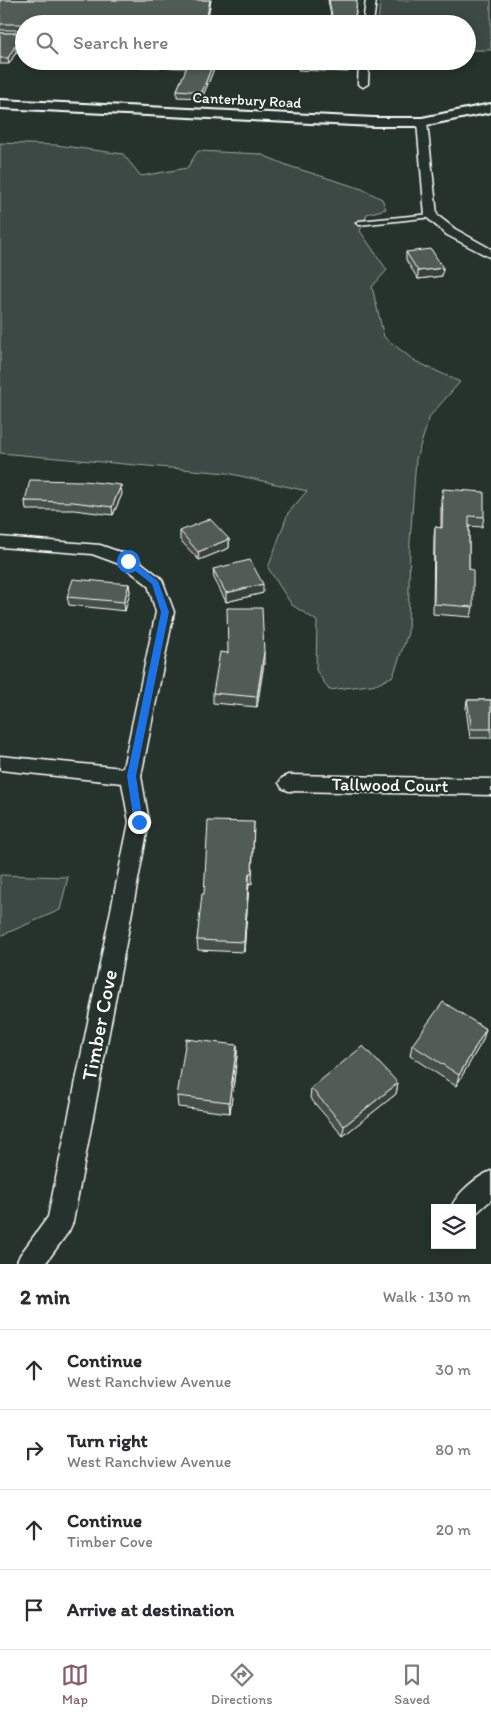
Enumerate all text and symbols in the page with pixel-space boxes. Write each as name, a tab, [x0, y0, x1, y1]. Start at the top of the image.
search box	[15, 15, 476, 70]
icon: search	[33, 29, 61, 57]
text: Search here	[73, 31, 168, 54]
street label: Canterbury Road	[192, 88, 303, 112]
route start	[117, 550, 140, 573]
street label: Tallwood Court	[332, 773, 449, 797]
route end	[128, 811, 151, 834]
street label: Timber Cove	[76, 967, 122, 1083]
map controls	[431, 1204, 476, 1249]
button: layers	[431, 1204, 476, 1249]
text: 2 min	[20, 1284, 70, 1309]
text: Walk · 130 m	[383, 1287, 471, 1306]
text: Continue	[67, 1349, 142, 1372]
icon: ahead	[20, 1356, 48, 1384]
text: 30 m	[435, 1360, 471, 1379]
text: West Ranchview Avenue	[67, 1372, 231, 1391]
text: Turn right	[67, 1429, 148, 1452]
icon: right	[20, 1436, 48, 1464]
text: 80 m	[435, 1440, 471, 1459]
text: West Ranchview Avenue	[67, 1452, 231, 1471]
text: Continue	[67, 1509, 142, 1532]
icon: ahead	[20, 1516, 48, 1544]
text: 20 m	[436, 1520, 471, 1539]
text: Timber Cove	[67, 1532, 153, 1551]
icon: arrive	[20, 1596, 48, 1624]
text: Arrive at destination	[67, 1598, 234, 1621]
tab: Map	[61, 1661, 89, 1708]
tab: Directions	[211, 1661, 272, 1708]
tab: Saved	[394, 1661, 430, 1708]

